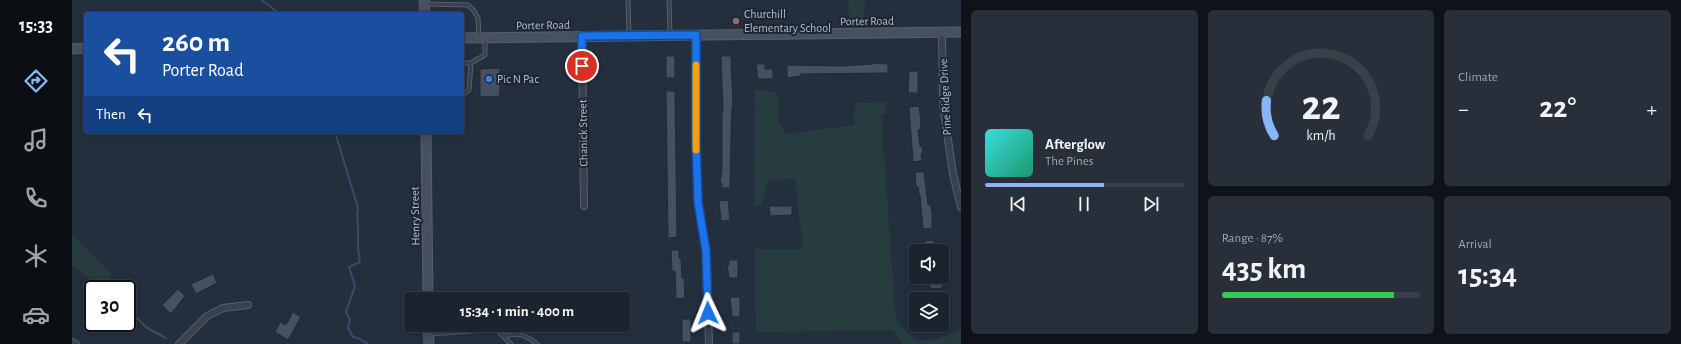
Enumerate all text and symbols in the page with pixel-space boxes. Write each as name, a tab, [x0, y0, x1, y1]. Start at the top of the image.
place label: Churchill Elementary School	[744, 8, 831, 35]
street label: Porter Road	[840, 15, 894, 27]
marker: Churchill Elementary School	[731, 16, 741, 26]
text: 15:33	[19, 17, 53, 35]
street label: Porter Road	[516, 19, 570, 31]
icon: left	[96, 28, 148, 80]
text: 260 m	[162, 29, 230, 57]
pin	[565, 49, 599, 83]
icon: arrive	[571, 55, 593, 77]
street label: Pine Ridge Drive	[937, 58, 953, 136]
text: Porter Road	[162, 62, 243, 80]
icon: directions	[22, 67, 50, 95]
text: Climate	[1458, 71, 1498, 84]
place label: Pic N Pac	[497, 73, 539, 85]
marker: Pic N Pac	[484, 74, 494, 84]
text: 22	[1301, 86, 1341, 127]
text: 22°	[1539, 93, 1576, 123]
text: −	[1458, 98, 1469, 120]
text: +	[1646, 98, 1657, 120]
street label: Chanick Street	[576, 99, 590, 167]
icon: left	[134, 104, 156, 126]
text: Then	[96, 107, 126, 122]
icon: music	[22, 126, 50, 154]
text: km/h	[1306, 128, 1336, 142]
text: Afterglow	[1045, 137, 1105, 152]
text: The Pines	[1045, 155, 1094, 168]
icon: phone	[22, 184, 50, 212]
street label: Henry Street	[408, 186, 423, 246]
icon: previous	[1007, 193, 1029, 215]
icon: pause	[1073, 193, 1095, 215]
icon: next	[1140, 193, 1162, 215]
text: Range · 87%	[1222, 232, 1283, 245]
text: Arrival	[1458, 238, 1492, 251]
icon: climate	[22, 242, 50, 270]
map controls	[909, 244, 949, 332]
button: sound	[909, 244, 949, 284]
text: 435 km	[1222, 254, 1306, 284]
text: 15:34	[1458, 260, 1517, 290]
speed limit sign: 30	[84, 280, 136, 332]
position arrow	[687, 292, 729, 334]
button: layers	[909, 292, 949, 332]
icon: car	[22, 301, 50, 329]
text: 15:34 · 1 min · 400 m	[460, 304, 574, 319]

